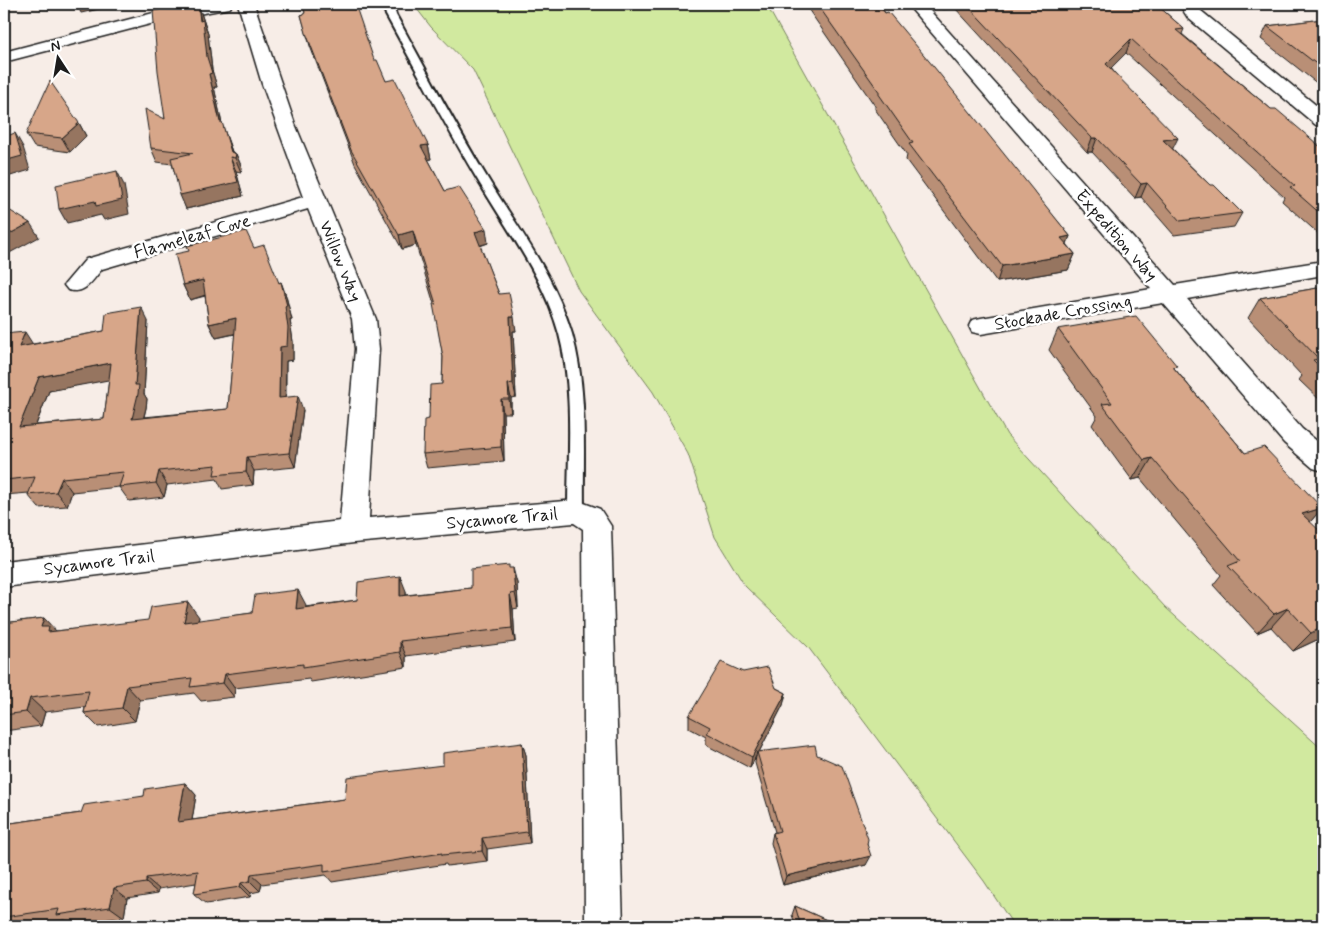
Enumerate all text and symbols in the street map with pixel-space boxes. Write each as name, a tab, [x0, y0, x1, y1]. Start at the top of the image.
north arrow	[32, 32, 82, 82]
text: N	[49, 36, 62, 56]
street label: Expedition Way	[1070, 185, 1163, 287]
street label: Flameleaf Cove	[131, 209, 254, 265]
street label: Willow Way	[313, 217, 367, 306]
street label: Stockade Crossing	[993, 289, 1134, 337]
street label: Sycamore Trail	[445, 502, 559, 536]
street label: Sycamore Trail	[42, 544, 156, 582]

